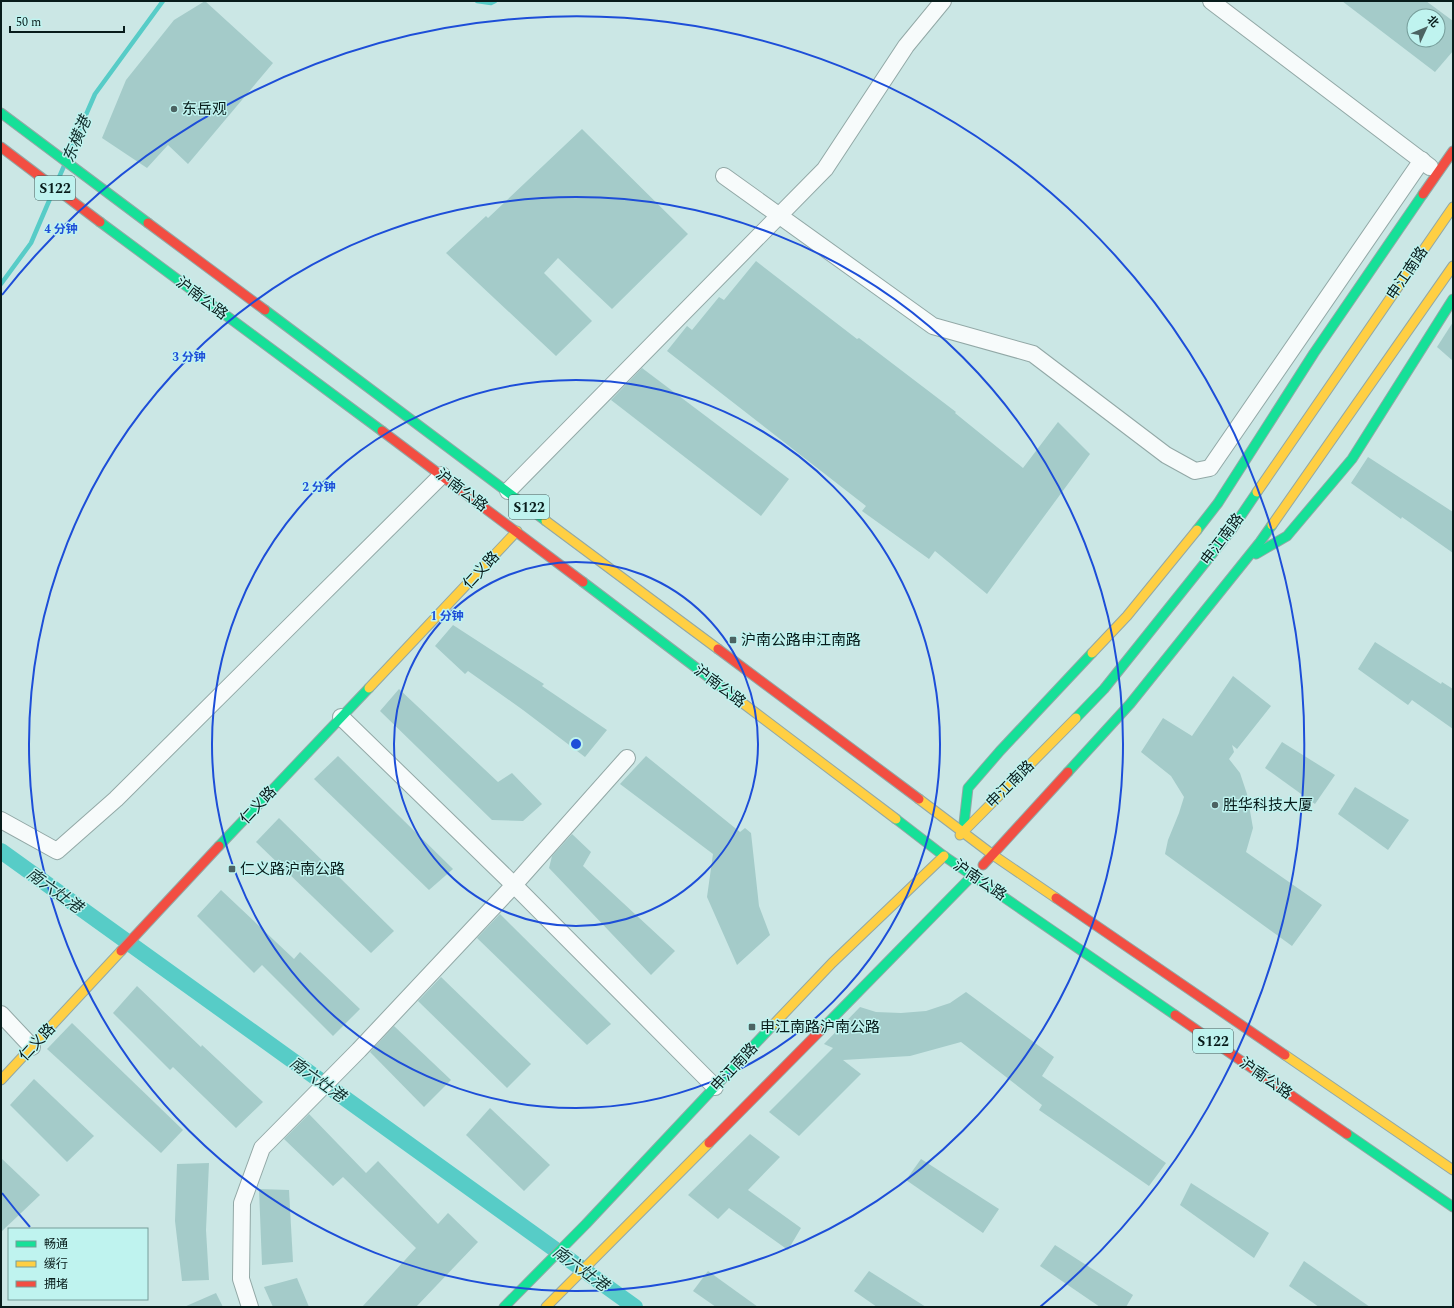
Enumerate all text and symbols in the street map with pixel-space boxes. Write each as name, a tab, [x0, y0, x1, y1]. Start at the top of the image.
scale bar	[10, 8, 124, 34]
north arrow	[1406, 8, 1446, 48]
text: 北	[1423, 12, 1443, 31]
text: 50 m	[16, 13, 41, 32]
place label: 东岳观	[182, 98, 227, 121]
marker: 东岳观	[169, 104, 179, 114]
water label: 东横港	[56, 111, 98, 166]
road number: S122	[35, 176, 75, 200]
text: 4 分钟	[44, 220, 78, 239]
street label: 申江南路	[1381, 242, 1434, 305]
street label: 沪南公路	[171, 271, 233, 326]
text: 3 分钟	[172, 348, 206, 367]
street label: 沪南公路	[431, 463, 493, 518]
text: 2 分钟	[302, 478, 336, 497]
road number: S122	[509, 495, 549, 519]
street label: 申江南路	[1195, 508, 1250, 570]
street label: 仁义路	[458, 546, 505, 595]
text: 1 分钟	[430, 607, 464, 626]
place label: 沪南公路申江南路	[741, 629, 861, 652]
marker: 沪南公路申江南路	[728, 635, 738, 645]
street label: 沪南公路	[689, 659, 751, 714]
centre of rings	[569, 737, 583, 751]
street label: 申江南路	[981, 755, 1040, 814]
street label: 仁义路	[235, 781, 282, 830]
place label: 胜华科技大厦	[1223, 794, 1313, 817]
marker: 胜华科技大厦	[1210, 800, 1220, 810]
street label: 沪南公路	[948, 854, 1011, 907]
place label: 仁义路沪南公路	[240, 858, 345, 881]
water label: 南六灶港	[21, 862, 89, 920]
marker: 仁义路沪南公路	[227, 864, 237, 874]
place label: 申江南路沪南公路	[760, 1016, 880, 1039]
street label: 仁义路	[14, 1018, 61, 1067]
marker: 申江南路沪南公路	[747, 1022, 757, 1032]
road number: S122	[1193, 1029, 1233, 1053]
street label: 申江南路	[705, 1038, 763, 1097]
water label: 南六灶港	[284, 1051, 352, 1109]
street label: 沪南公路	[1235, 1052, 1297, 1105]
legend	[8, 1228, 148, 1300]
text: 畅通	[44, 1235, 68, 1254]
water label: 南六灶港	[547, 1240, 615, 1298]
text: 缓行	[44, 1255, 68, 1274]
text: 拥堵	[44, 1275, 68, 1294]

